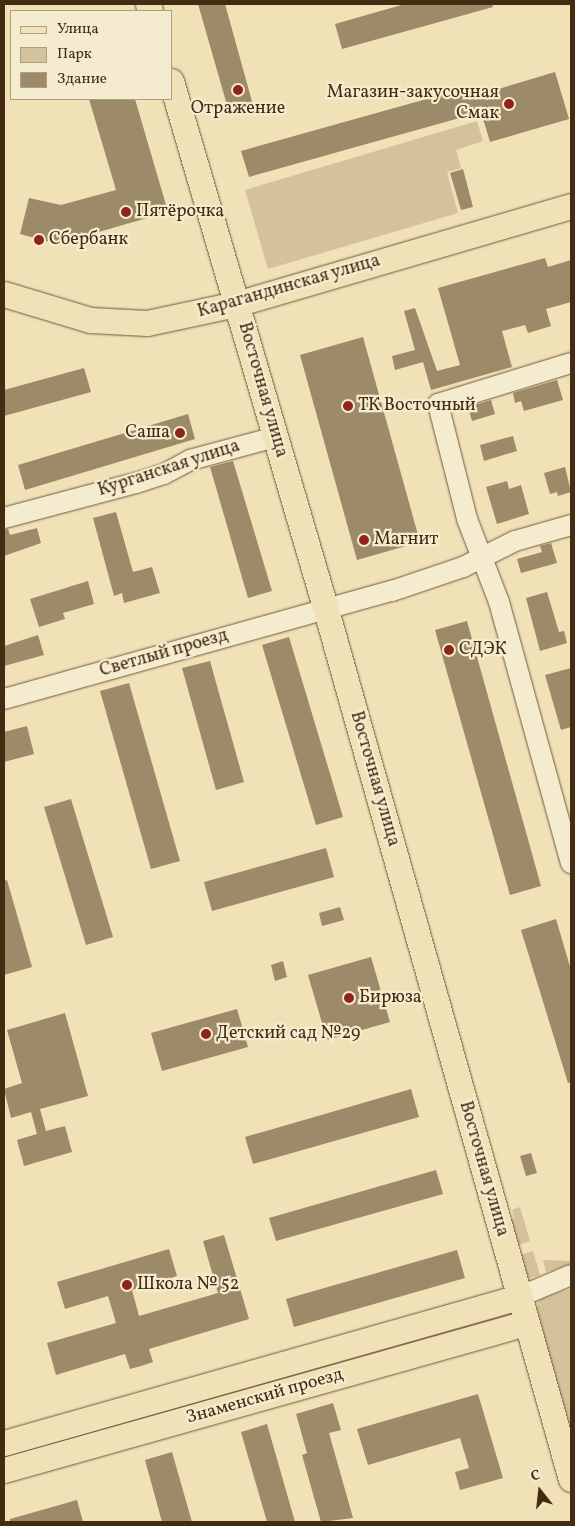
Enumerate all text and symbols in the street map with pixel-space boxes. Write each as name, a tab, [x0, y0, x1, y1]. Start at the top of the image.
legend	[10, 10, 172, 100]
text: Улица	[57, 19, 99, 40]
text: Парк	[57, 44, 92, 65]
text: Здание	[57, 69, 107, 90]
place label: Магазин-закусочная Смак	[327, 83, 499, 126]
marker: Отражение	[232, 84, 244, 96]
place label: Отражение	[191, 98, 285, 120]
marker: Магазин-закусочная Смак	[503, 98, 515, 110]
place label: Пятёрочка	[136, 201, 224, 223]
marker: Пятёрочка	[120, 206, 132, 218]
place label: Сбербанк	[49, 229, 128, 251]
marker: Сбербанк	[33, 234, 45, 246]
street label: Карагандинская улица	[195, 251, 383, 323]
street label: Восточная улица	[232, 320, 292, 460]
place label: ТК Восточный	[358, 395, 476, 417]
marker: ТК Восточный	[342, 400, 354, 412]
place label: Саша	[125, 422, 170, 444]
marker: Саша	[174, 427, 186, 439]
street label: Курганская улица	[95, 436, 243, 502]
place label: Магнит	[374, 529, 438, 551]
marker: Магнит	[358, 534, 370, 546]
street label: Светлый проезд	[97, 625, 231, 683]
place label: СДЭК	[459, 639, 507, 661]
marker: СДЭК	[443, 644, 455, 656]
street label: Восточная улица	[344, 709, 404, 849]
place label: Бирюза	[359, 987, 422, 1009]
marker: Бирюза	[343, 992, 355, 1004]
place label: Детский сад №29	[216, 1023, 360, 1045]
marker: Детский сад №29	[200, 1028, 212, 1040]
street label: Восточная улица	[453, 1099, 513, 1239]
place label: Школа № 52	[137, 1274, 239, 1296]
marker: Школа № 52	[121, 1279, 133, 1291]
street label: Знаменский проезд	[184, 1364, 346, 1430]
north arrow	[515, 1466, 565, 1516]
text: С	[529, 1466, 543, 1486]

